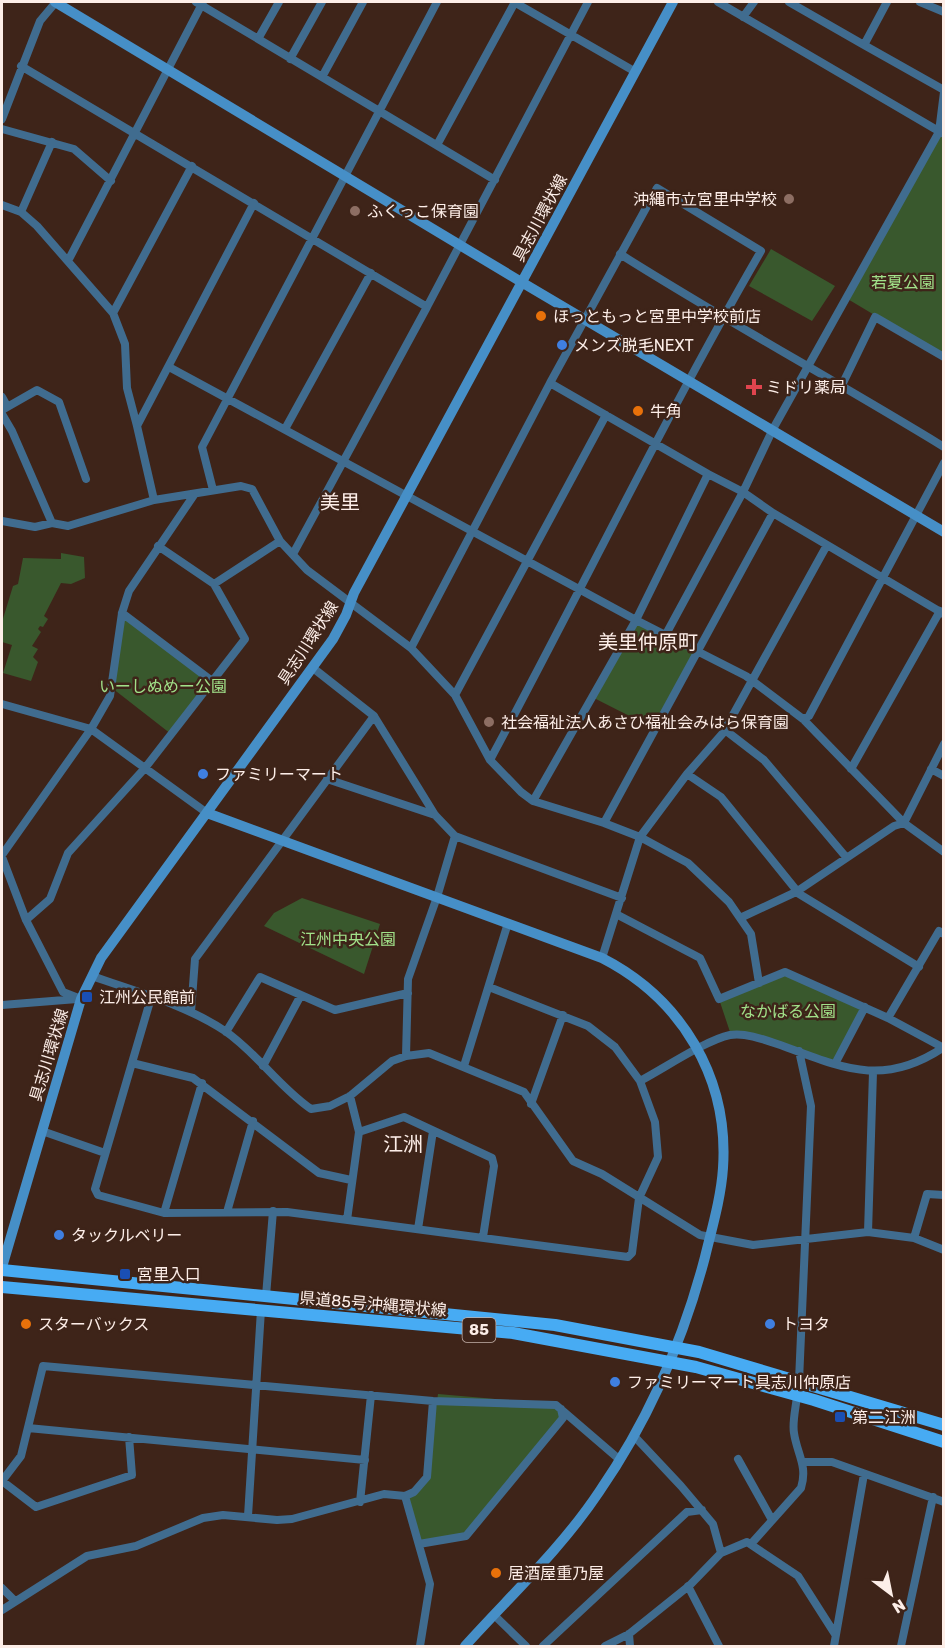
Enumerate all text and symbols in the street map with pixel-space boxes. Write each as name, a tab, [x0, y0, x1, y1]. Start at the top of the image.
street label: 具志川環状線	[509, 171, 571, 265]
place label: 沖縄市立宮里中学校	[633, 190, 777, 209]
marker: 沖縄市立宮里中学校	[782, 192, 796, 206]
place label: ふくっこ保育園	[367, 202, 479, 221]
marker: ふくっこ保育園	[348, 204, 362, 218]
park label: 若夏公園	[871, 273, 935, 292]
place label: ほっともっと宮里中学校前店	[553, 307, 761, 326]
marker: ほっともっと宮里中学校前店	[534, 309, 548, 323]
place label: メンズ脱毛NEXT	[574, 336, 694, 355]
marker: メンズ脱毛NEXT	[555, 338, 569, 352]
place label: ミドリ薬局	[766, 378, 846, 397]
marker: ミドリ薬局	[747, 380, 761, 394]
place label: 牛角	[650, 402, 682, 421]
marker: 牛角	[631, 404, 645, 418]
district label: 美里	[320, 490, 360, 514]
street label: 具志川環状線	[274, 598, 342, 688]
district label: 美里仲原町	[598, 630, 698, 654]
park label: いーしぬめー公園	[99, 677, 227, 696]
place label: 社会福祉法人あさひ福祉会みはら保育園	[501, 713, 789, 732]
marker: 社会福祉法人あさひ福祉会みはら保育園	[482, 715, 496, 729]
place label: ファミリーマート	[215, 765, 343, 784]
marker: ファミリーマート	[196, 767, 210, 781]
park label: 江州中央公園	[300, 930, 396, 949]
place label: 江州公民館前	[99, 988, 195, 1007]
marker: 江州公民館前	[80, 990, 94, 1004]
park label: なかばる公園	[740, 1002, 836, 1021]
street label: 具志川環状線	[26, 1006, 72, 1104]
district label: 江洲	[383, 1132, 423, 1156]
place label: タックルベリー	[71, 1226, 183, 1245]
marker: タックルベリー	[52, 1228, 66, 1242]
place label: 宮里入口	[137, 1265, 201, 1284]
marker: 宮里入口	[118, 1267, 132, 1281]
street label: 県道85号沖縄環状線	[299, 1288, 447, 1320]
place label: スターバックス	[38, 1315, 149, 1334]
place label: トヨタ	[782, 1315, 830, 1334]
marker: スターバックス	[19, 1317, 33, 1331]
marker: トヨタ	[763, 1317, 777, 1331]
road number: 85	[462, 1318, 496, 1342]
place label: ファミリーマート具志川仲原店	[627, 1373, 851, 1392]
marker: ファミリーマート具志川仲原店	[608, 1375, 622, 1389]
place label: 第二江洲	[852, 1408, 916, 1427]
marker: 第二江洲	[833, 1410, 847, 1424]
place label: 居酒屋重乃屋	[508, 1564, 604, 1583]
north arrow	[861, 1564, 921, 1624]
marker: 居酒屋重乃屋	[489, 1566, 503, 1580]
text: N	[889, 1595, 909, 1617]

